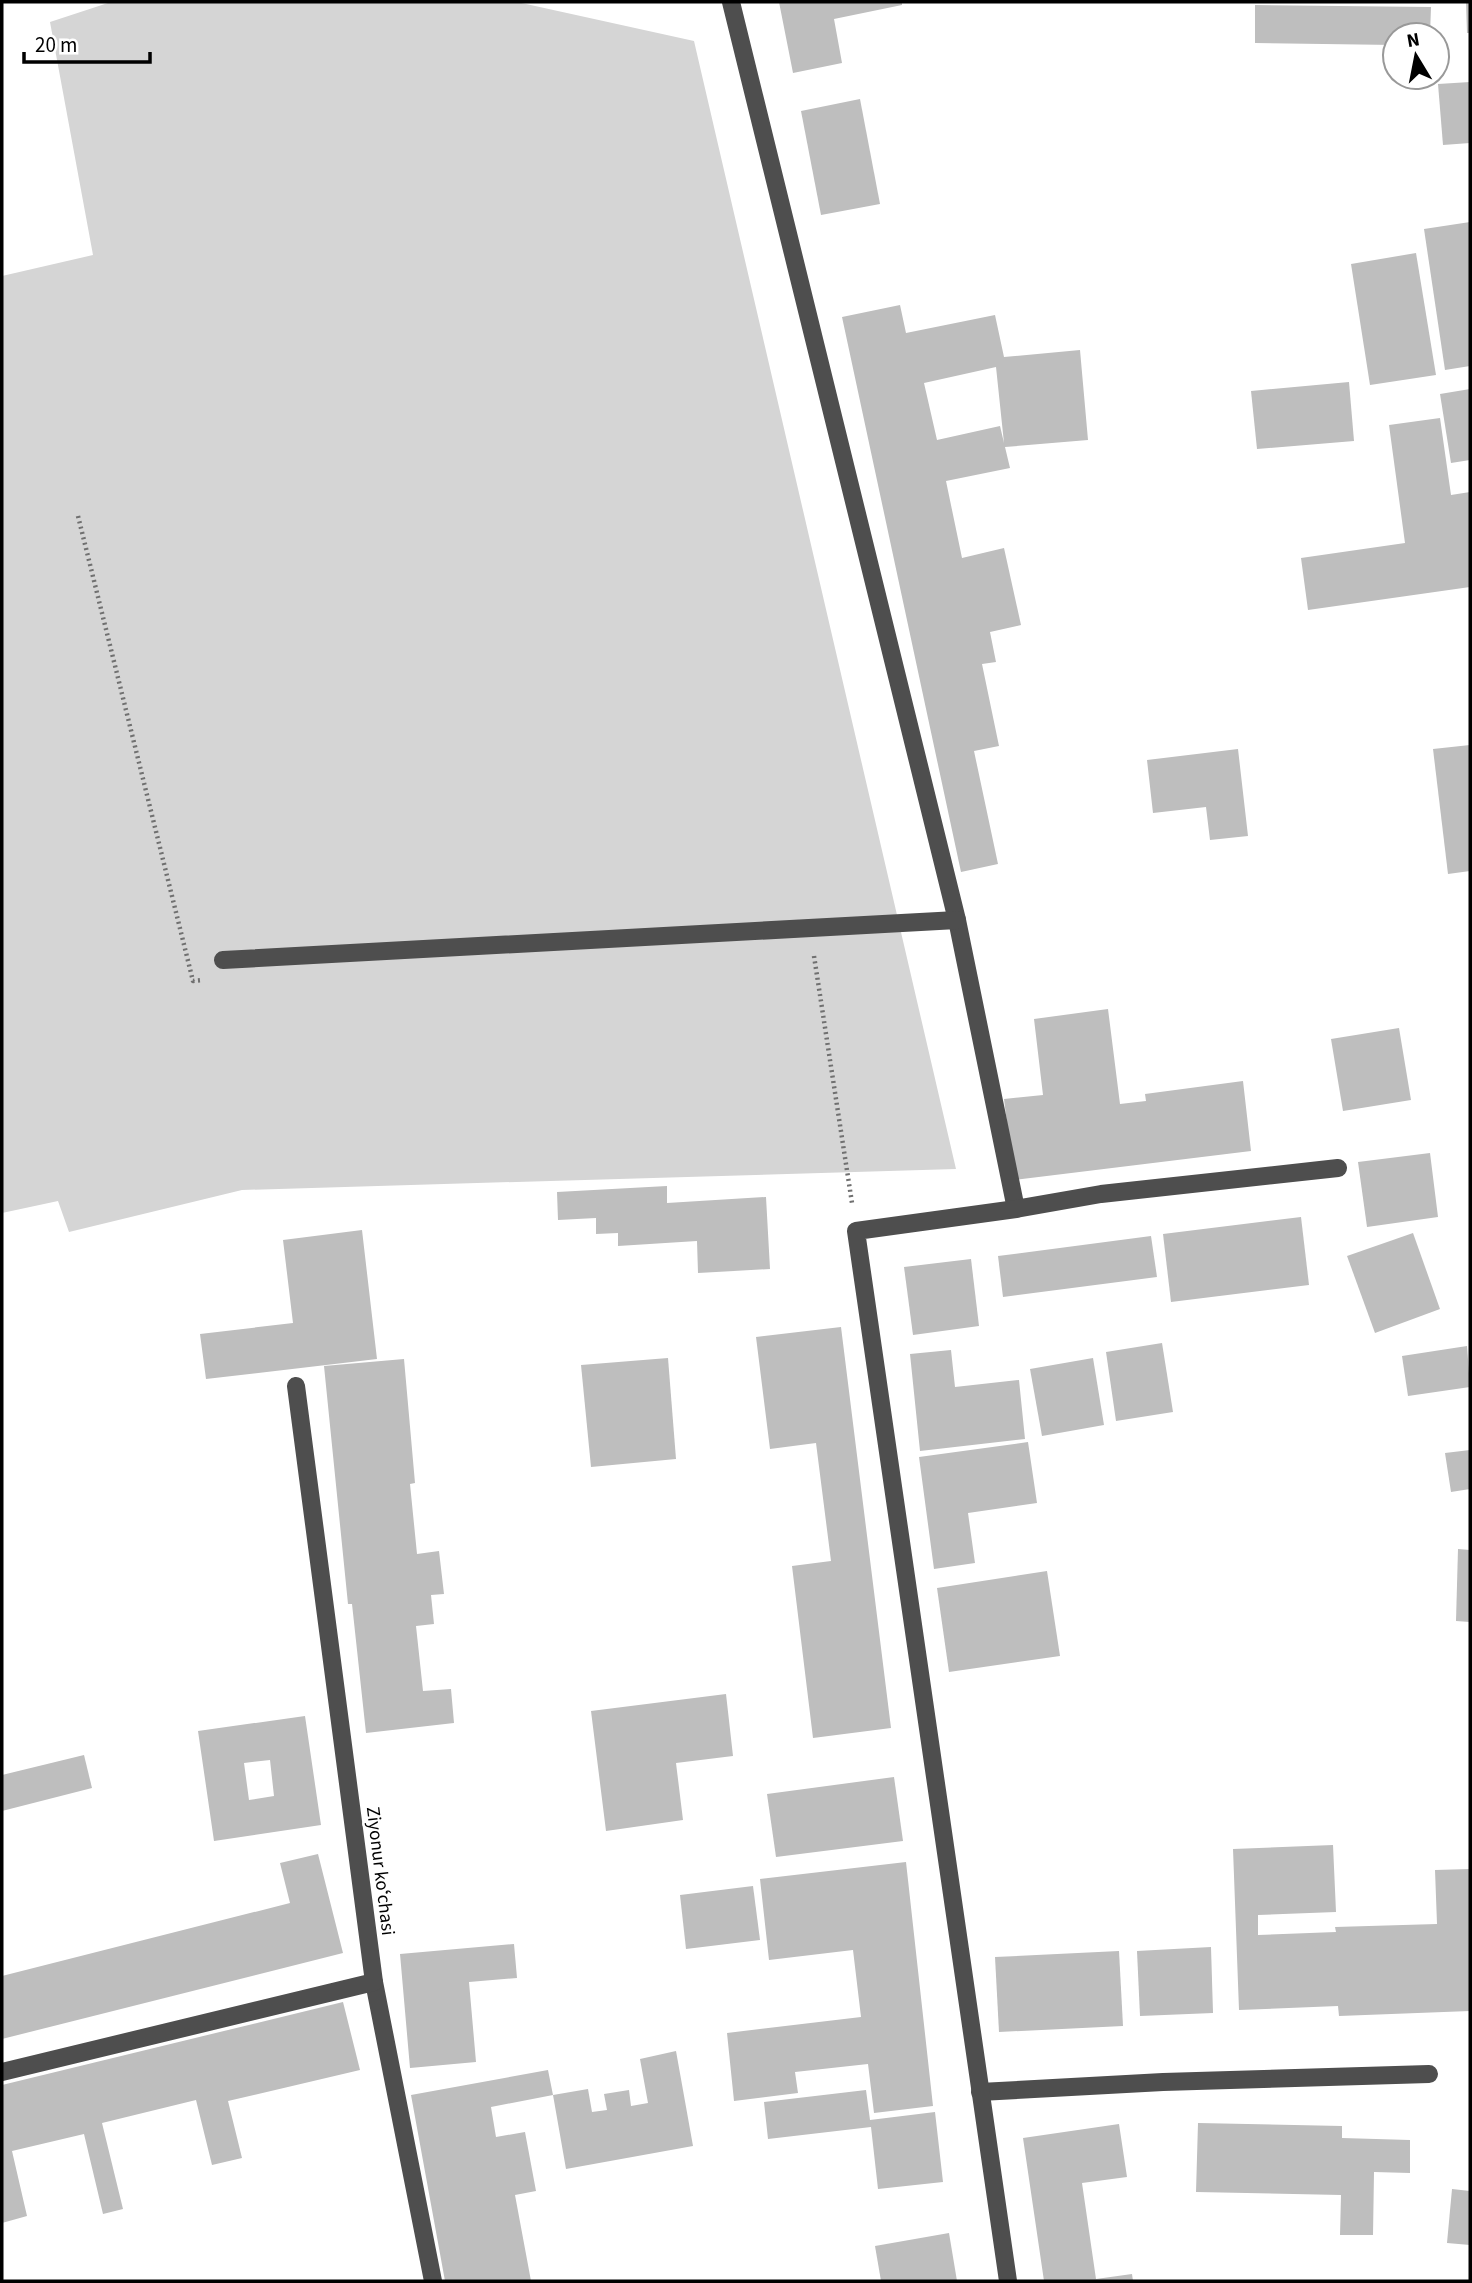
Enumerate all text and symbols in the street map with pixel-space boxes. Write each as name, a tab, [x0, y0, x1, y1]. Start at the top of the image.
scale bar	[24, 21, 150, 65]
north arrow	[1381, 21, 1451, 91]
text: N	[1405, 26, 1422, 55]
text: 20 m	[35, 30, 77, 60]
street label: Ziyonur koʻchasi	[359, 1805, 401, 1937]

